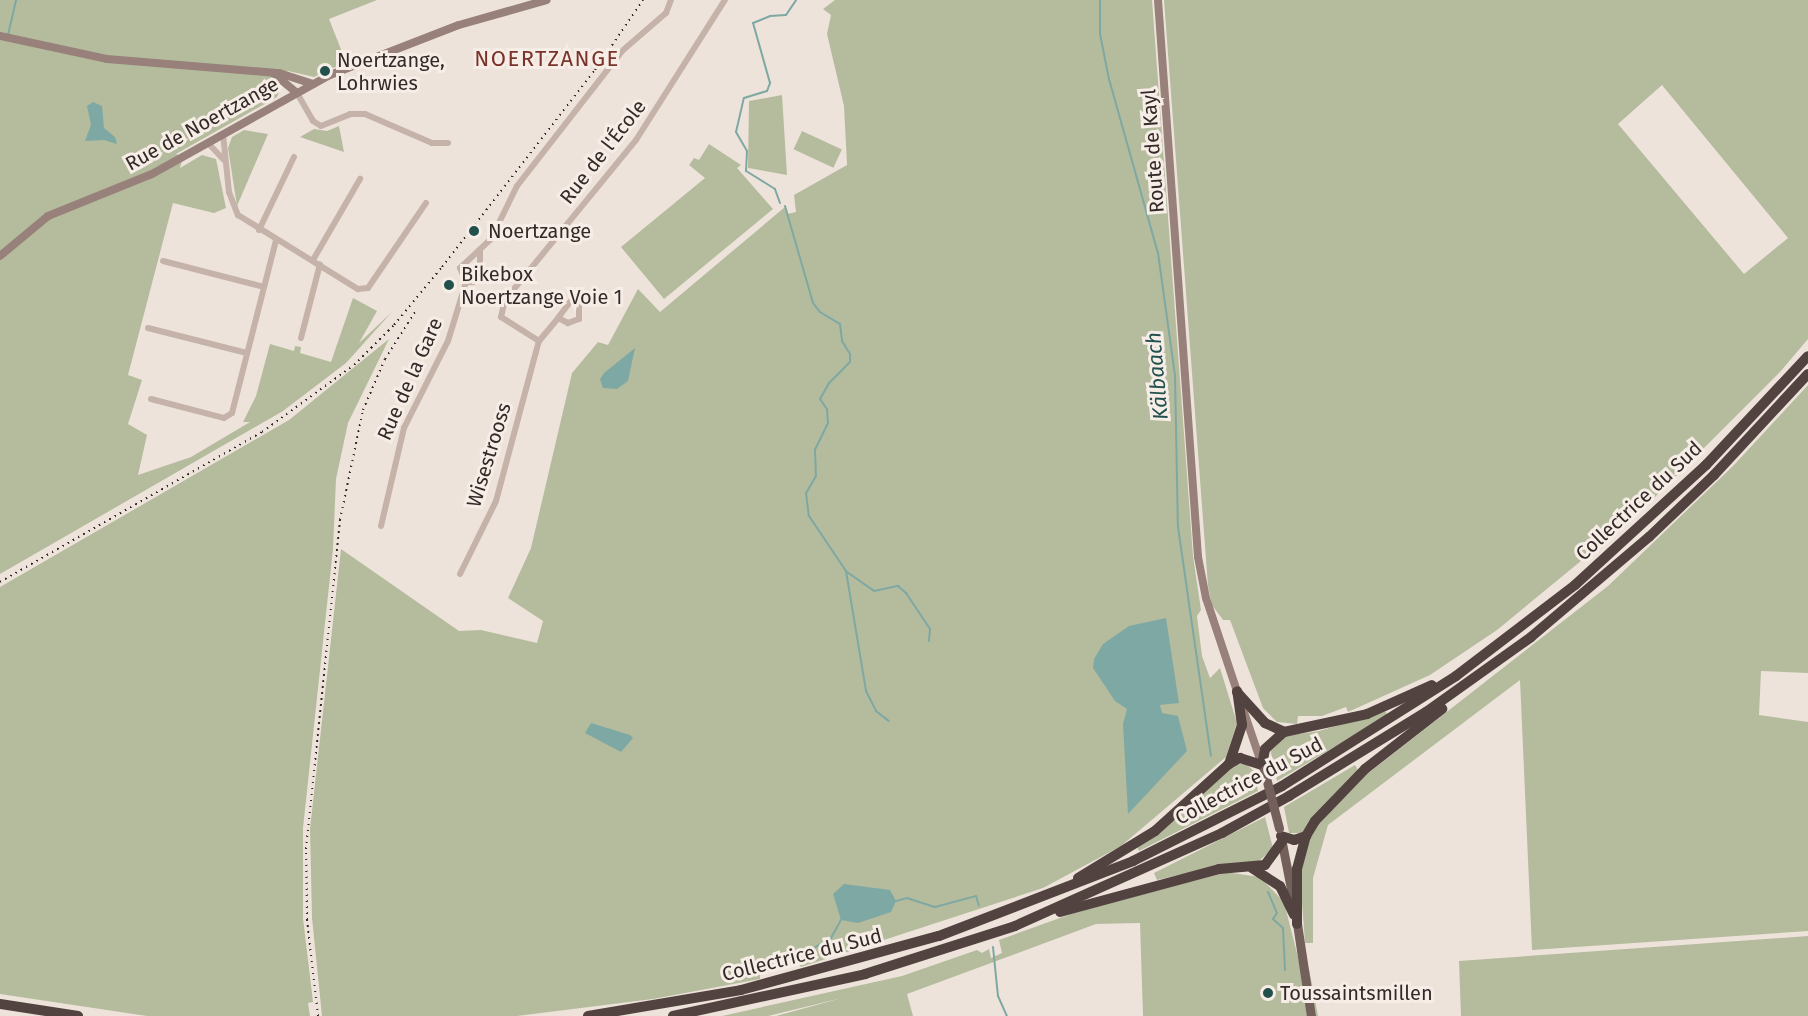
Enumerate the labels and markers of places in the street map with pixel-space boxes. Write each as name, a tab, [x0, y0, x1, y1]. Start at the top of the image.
place label: Noertzange, Lohrwies	[337, 48, 445, 95]
marker: Noertzange, Lohrwies	[318, 64, 332, 78]
place label: Noertzange	[488, 219, 591, 243]
marker: Noertzange	[465, 222, 483, 240]
place label: Bikebox Noertzange Voie 1	[461, 262, 622, 309]
marker: Bikebox Noertzange Voie 1	[442, 278, 456, 292]
place label: Toussaintsmillen	[1280, 981, 1433, 1005]
marker: Toussaintsmillen	[1261, 986, 1275, 1000]

